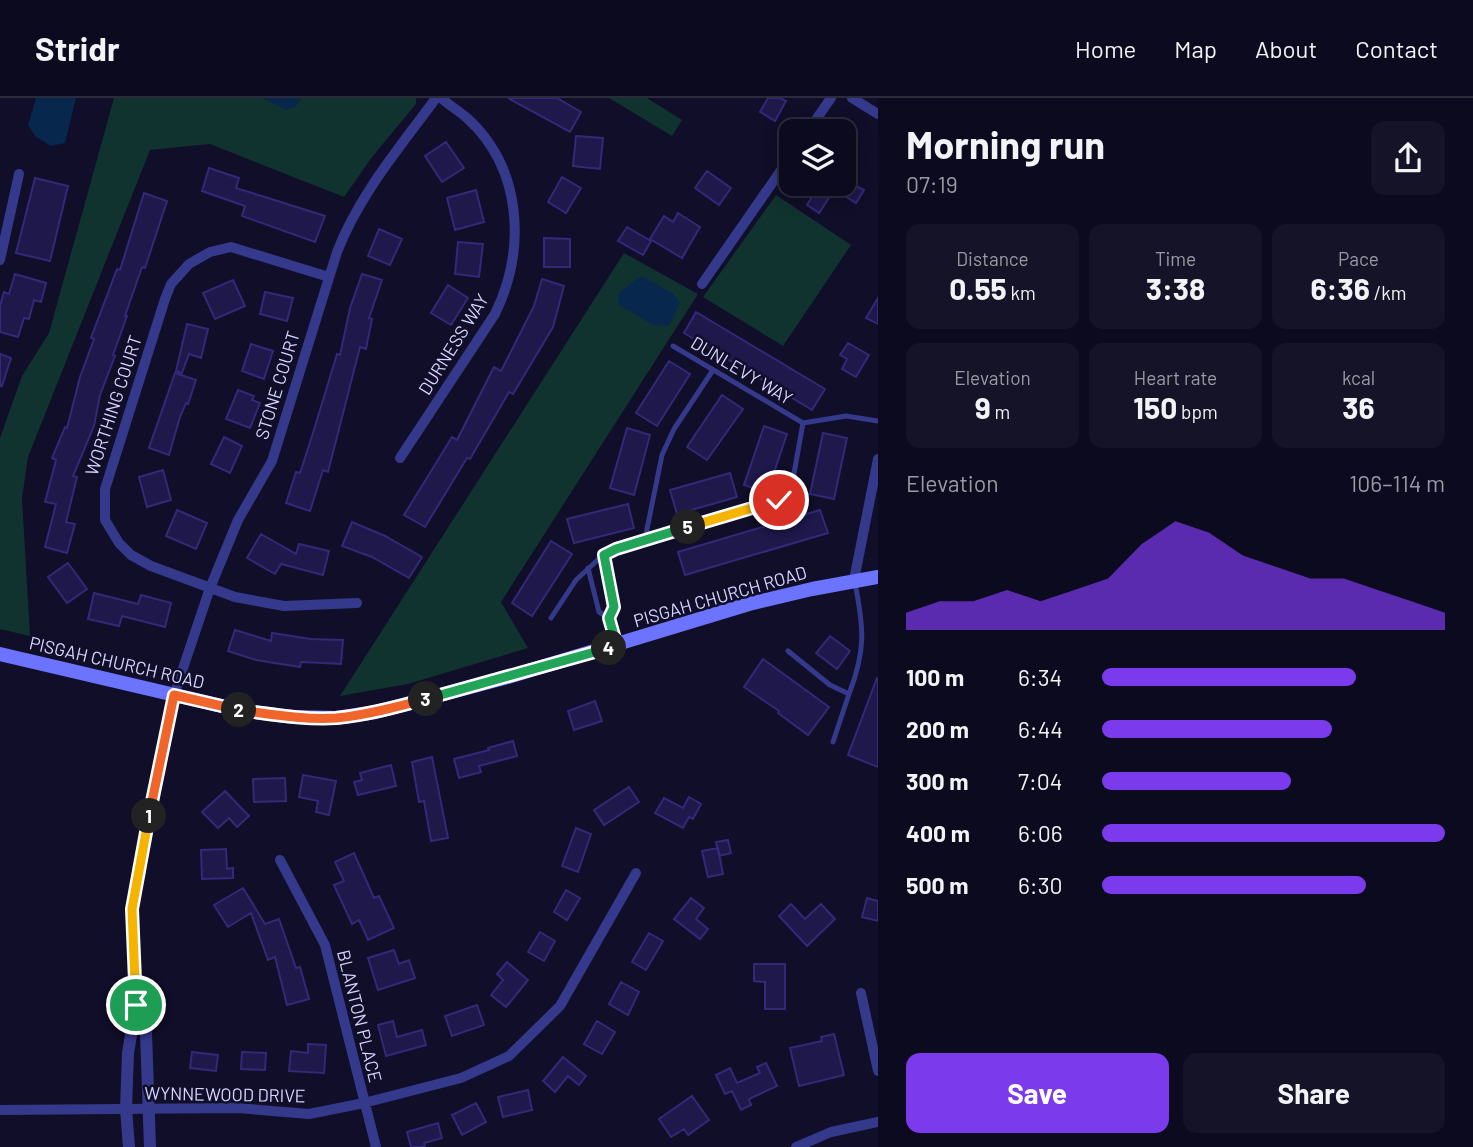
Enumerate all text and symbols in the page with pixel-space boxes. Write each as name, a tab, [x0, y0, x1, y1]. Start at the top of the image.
text: Stridr	[35, 28, 120, 68]
text: Home	[1075, 34, 1136, 63]
text: Map	[1174, 34, 1217, 63]
text: About	[1255, 34, 1317, 63]
text: Contact	[1355, 34, 1438, 63]
map controls	[779, 119, 856, 196]
button: layers	[779, 119, 856, 196]
text: Morning run	[906, 121, 1105, 167]
button: share	[1371, 121, 1445, 195]
text: 07:19	[906, 170, 958, 198]
text: Distance	[956, 247, 1029, 270]
text: Time	[1155, 247, 1196, 270]
text: Pace	[1338, 247, 1379, 270]
text: 0.55	[949, 270, 1007, 306]
text: 3:38	[1146, 270, 1205, 306]
text: 6:36	[1311, 270, 1370, 306]
text: km	[1007, 281, 1036, 304]
text: /km	[1370, 281, 1406, 304]
street label: DURNESS WAY	[413, 289, 493, 399]
street label: STONE COURT	[250, 328, 304, 442]
street label: DUNLEVY WAY	[687, 331, 797, 409]
street label: WORTHING COURT	[80, 332, 146, 478]
text: Elevation	[954, 366, 1031, 389]
text: Heart rate	[1134, 366, 1217, 389]
text: kcal	[1342, 366, 1375, 389]
text: 9	[975, 389, 991, 425]
text: 150	[1133, 389, 1177, 425]
text: 36	[1342, 389, 1375, 425]
text: m	[991, 400, 1010, 423]
text: bpm	[1177, 400, 1218, 423]
text: Elevation	[906, 469, 999, 497]
text: 106–114 m	[1349, 469, 1445, 497]
pin	[749, 470, 809, 530]
icon: check	[760, 481, 798, 519]
pin: 5	[670, 510, 706, 544]
text: 5	[682, 515, 693, 538]
street label: PISGAH CHURCH ROAD	[631, 561, 809, 631]
pin: 4	[592, 630, 626, 666]
street label: PISGAH CHURCH ROAD	[27, 631, 207, 693]
text: 4	[603, 636, 614, 659]
text: 100 m	[906, 663, 964, 691]
text: 6:34	[1018, 663, 1062, 691]
pin: 3	[408, 682, 444, 716]
text: 3	[420, 687, 431, 710]
pin: 2	[222, 692, 256, 728]
text: 2	[233, 698, 244, 721]
text: 200 m	[906, 715, 969, 743]
text: 6:44	[1018, 715, 1063, 743]
text: 300 m	[906, 767, 968, 795]
text: 7:04	[1018, 767, 1062, 795]
pin: 1	[132, 798, 166, 834]
text: 1	[145, 804, 152, 827]
text: 400 m	[906, 819, 970, 847]
text: 6:06	[1018, 819, 1062, 847]
text: 500 m	[906, 871, 968, 899]
text: 6:30	[1018, 871, 1062, 899]
street label: BLANTON PLACE	[333, 947, 387, 1085]
pin	[106, 975, 166, 1035]
icon: arrive	[117, 986, 155, 1024]
button: Save	[906, 1053, 1169, 1133]
button: Share	[1183, 1053, 1445, 1133]
street label: WYNNEWOOD DRIVE	[144, 1082, 306, 1106]

